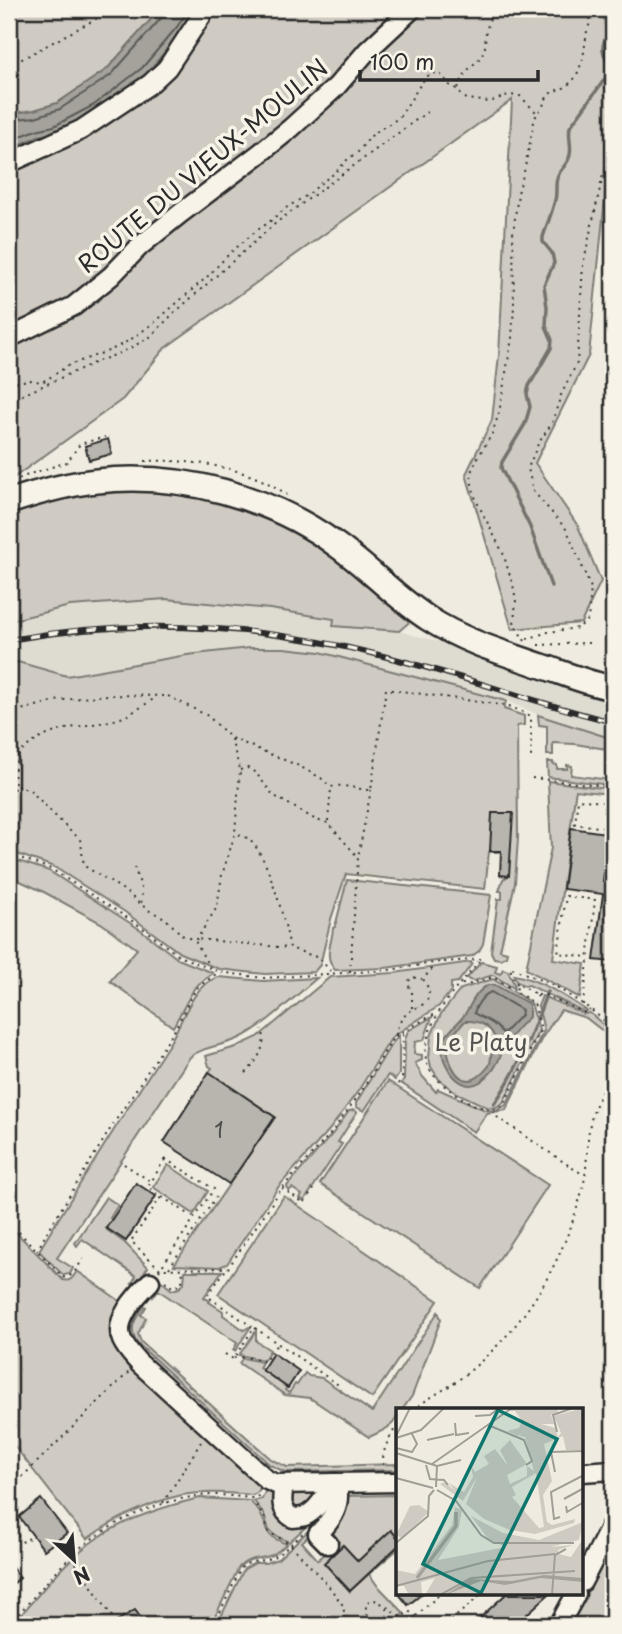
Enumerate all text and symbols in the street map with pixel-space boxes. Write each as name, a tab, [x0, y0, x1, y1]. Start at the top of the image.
scale bar	[360, 38, 538, 82]
text: 100 m	[370, 45, 434, 77]
street label: ROUTE DU VIEUX-MOULIN	[69, 49, 335, 281]
park label: Le Platy	[434, 1023, 528, 1059]
house number: 1	[214, 1113, 224, 1145]
inset map	[396, 1408, 584, 1596]
north arrow	[38, 1526, 108, 1596]
text: N	[69, 1560, 95, 1592]

